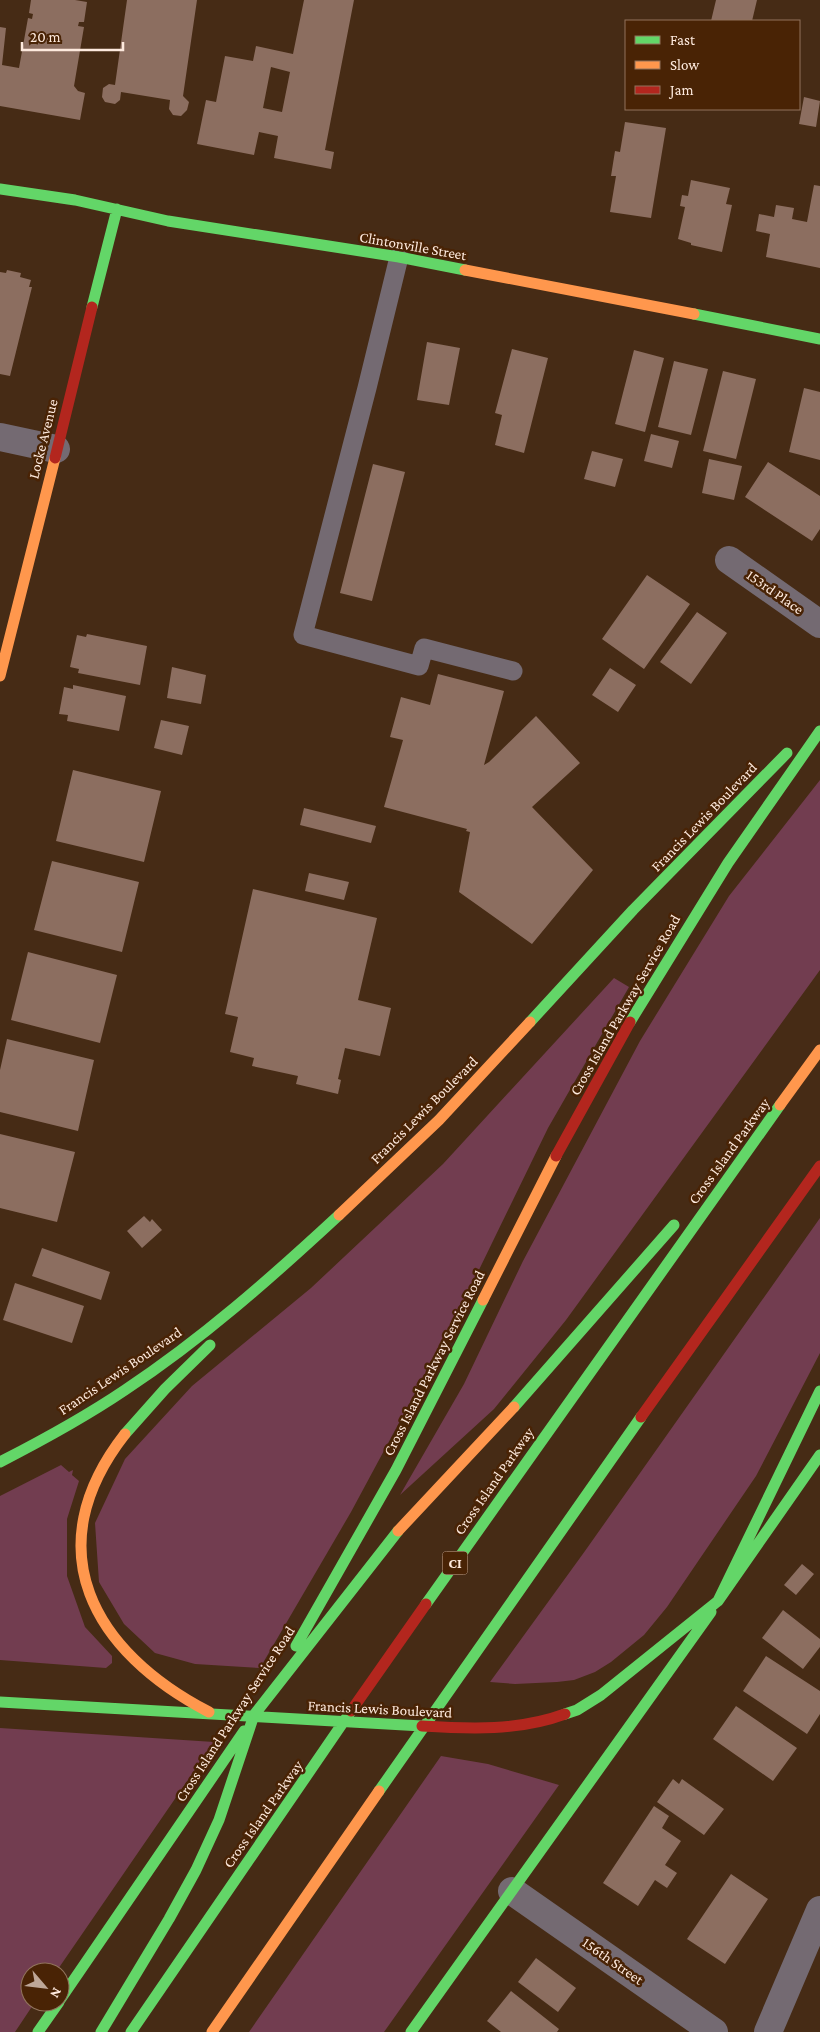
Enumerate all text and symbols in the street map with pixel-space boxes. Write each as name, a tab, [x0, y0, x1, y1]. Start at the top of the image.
scale bar	[22, 20, 124, 52]
legend	[625, 20, 800, 110]
text: 20 m	[30, 29, 61, 45]
text: Fast	[670, 32, 696, 48]
text: Slow	[670, 57, 700, 73]
text: Jam	[668, 82, 693, 99]
street label: Clintonville Street	[358, 229, 469, 263]
street label: Locke Avenue	[25, 397, 61, 481]
street label: 153rd Place	[743, 567, 807, 618]
street label: Francis Lewis Boulevard	[648, 759, 760, 875]
street label: Cross Island Parkway Service Road	[567, 912, 684, 1099]
street label: Francis Lewis Boulevard	[367, 1053, 481, 1167]
street label: Cross Island Parkway	[685, 1095, 774, 1208]
street label: Cross Island Parkway Service Road	[380, 1268, 489, 1459]
street label: Francis Lewis Boulevard	[56, 1324, 185, 1418]
street label: Cross Island Parkway	[451, 1424, 538, 1538]
road number: CI	[442, 1552, 468, 1575]
street label: Cross Island Parkway Service Road	[172, 1623, 299, 1805]
street label: Francis Lewis Boulevard	[307, 1697, 453, 1721]
street label: Cross Island Parkway	[220, 1757, 307, 1871]
street label: 156th Street	[580, 1934, 647, 1988]
north arrow	[20, 1962, 70, 2012]
text: N	[47, 1985, 66, 2001]

